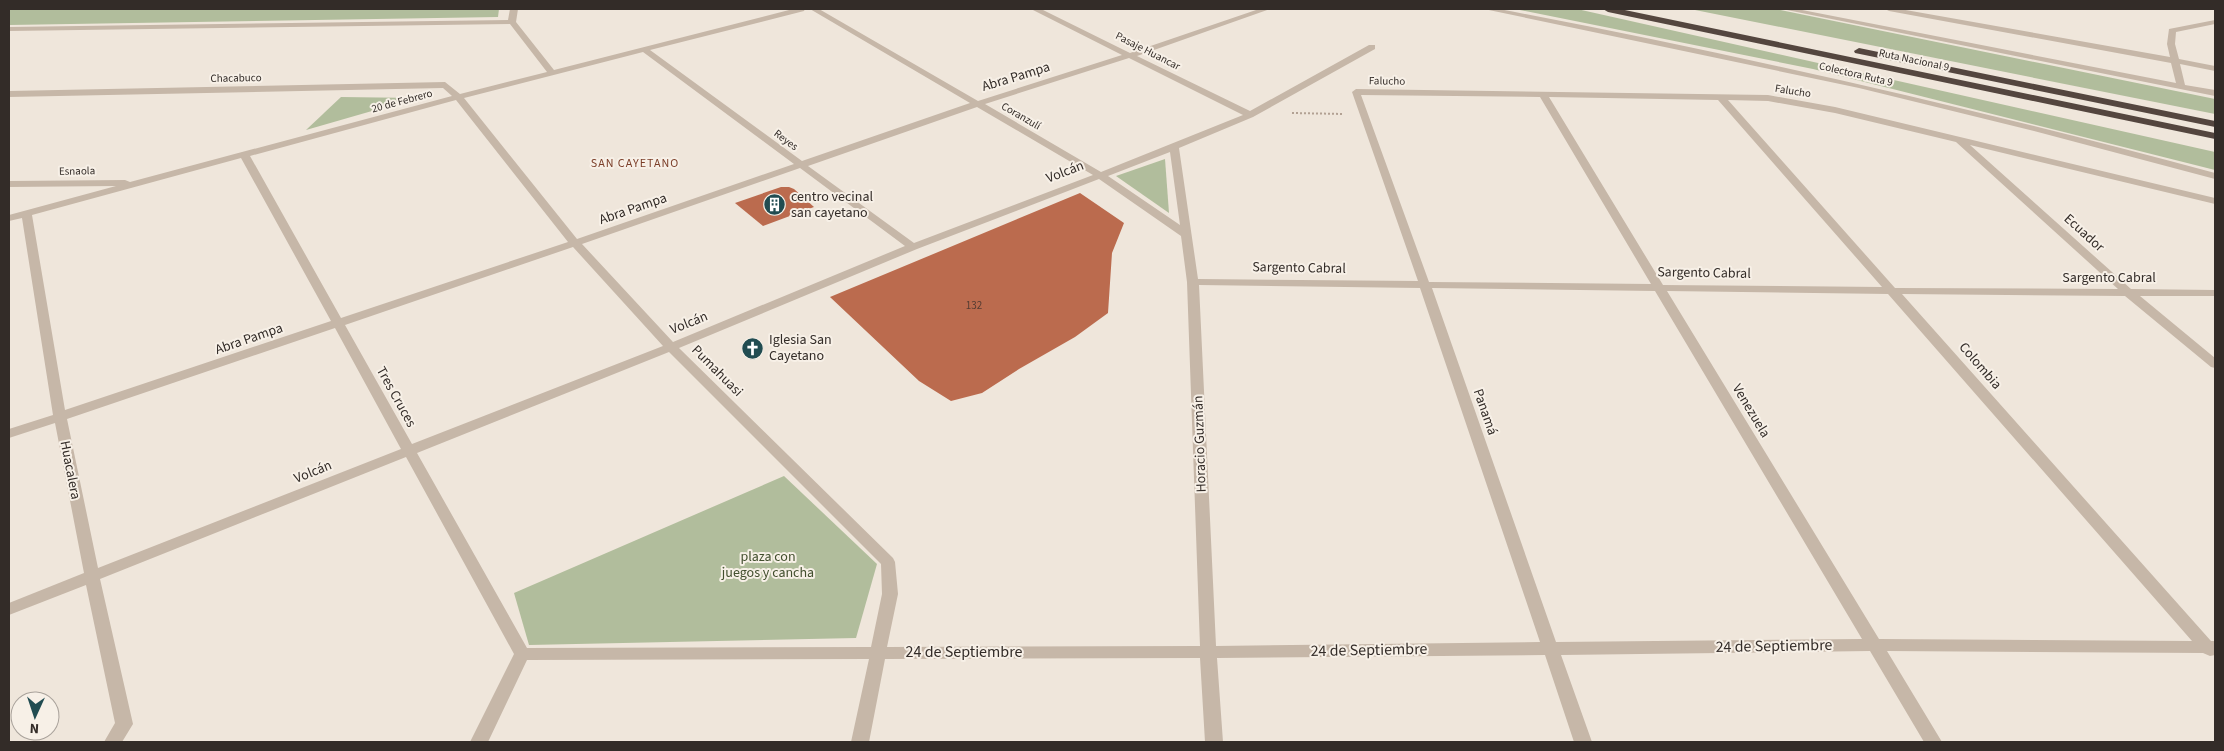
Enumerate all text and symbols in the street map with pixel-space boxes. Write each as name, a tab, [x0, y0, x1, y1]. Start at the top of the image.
street label: Pasaje Huancar	[1113, 28, 1183, 74]
street label: Ruta Nacional 9	[1877, 45, 1951, 75]
street label: Abra Pampa	[979, 57, 1053, 97]
street label: Colectora Ruta 9	[1818, 58, 1894, 90]
street label: Chacabuco	[210, 70, 262, 86]
street label: Falucho	[1369, 73, 1405, 89]
street label: Falucho	[1774, 81, 1812, 101]
street label: 20 de Febrero	[370, 86, 434, 116]
street label: Coranzulí	[998, 99, 1044, 133]
street label: Reyes	[771, 126, 802, 154]
district label: SAN CAYETANO	[591, 155, 679, 172]
street label: Volcán	[1043, 156, 1087, 188]
street label: Esnaola	[59, 163, 95, 179]
place label: centro vecinal san cayetano	[791, 187, 874, 223]
street label: Abra Pampa	[596, 188, 670, 230]
building icon: centro vecinal san cayetano	[763, 193, 787, 217]
street label: Ecuador	[2059, 209, 2109, 257]
street label: Sargento Cabral	[1252, 257, 1346, 279]
street label: Sargento Cabral	[1657, 262, 1751, 284]
street label: Sargento Cabral	[2062, 268, 2156, 288]
house number: 132	[966, 298, 982, 313]
street label: Volcán	[667, 306, 711, 340]
street label: Abra Pampa	[212, 318, 286, 360]
place label: Iglesia San Cayetano	[769, 330, 832, 366]
church icon: Iglesia San Cayetano	[741, 336, 765, 360]
street label: Colombia	[1954, 338, 2006, 394]
street label: Pumahuasi	[687, 341, 747, 401]
street label: Tres Cruces	[371, 363, 421, 431]
street label: Venezuela	[1727, 380, 1775, 442]
street label: Panamá	[1468, 386, 1502, 438]
street label: Horacio Guzmán	[1188, 395, 1212, 493]
street label: Huacalera	[55, 439, 85, 501]
street label: Volcán	[291, 455, 335, 489]
park label: plaza con juegos y cancha	[721, 547, 814, 583]
street label: 24 de Septiembre	[1715, 634, 1833, 658]
street label: 24 de Septiembre	[1310, 638, 1428, 662]
street label: 24 de Septiembre	[906, 641, 1023, 663]
north arrow	[10, 691, 60, 741]
text: N	[29, 718, 40, 738]

